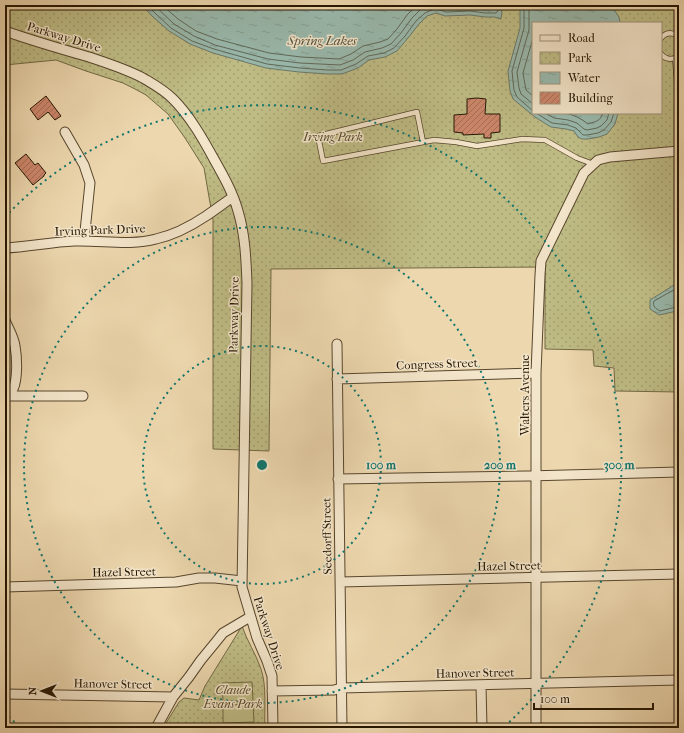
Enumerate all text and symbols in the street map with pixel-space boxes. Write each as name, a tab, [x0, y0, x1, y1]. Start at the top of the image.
street label: Parkway Drive	[25, 19, 103, 55]
legend	[532, 22, 662, 114]
text: Road	[568, 31, 595, 45]
water label: Spring Lakes	[287, 33, 358, 48]
text: Park	[568, 51, 593, 65]
text: Water	[567, 71, 601, 85]
text: Building	[568, 91, 613, 105]
park label: Irving Park	[302, 130, 363, 144]
street label: Irving Park Drive	[54, 221, 146, 239]
street label: Parkway Drive	[226, 277, 242, 353]
street label: Walters Avenue	[518, 355, 532, 436]
street label: Congress Street	[396, 356, 479, 372]
centre of rings	[255, 458, 269, 472]
text: 100 m	[366, 458, 397, 472]
text: 200 m	[484, 458, 517, 472]
text: 300 m	[604, 458, 635, 473]
street label: Seedorff Street	[319, 497, 335, 575]
street label: Hazel Street	[477, 558, 542, 574]
street label: Hazel Street	[92, 564, 157, 580]
street label: Parkway Drive	[251, 595, 287, 672]
street label: Hanover Street	[435, 665, 515, 681]
north arrow	[22, 671, 62, 711]
street label: Hanover Street	[73, 676, 153, 692]
park label: Claude Evans Park	[202, 683, 263, 711]
scale bar	[534, 685, 653, 711]
text: N	[26, 686, 39, 695]
text: 100 m	[540, 692, 570, 706]

